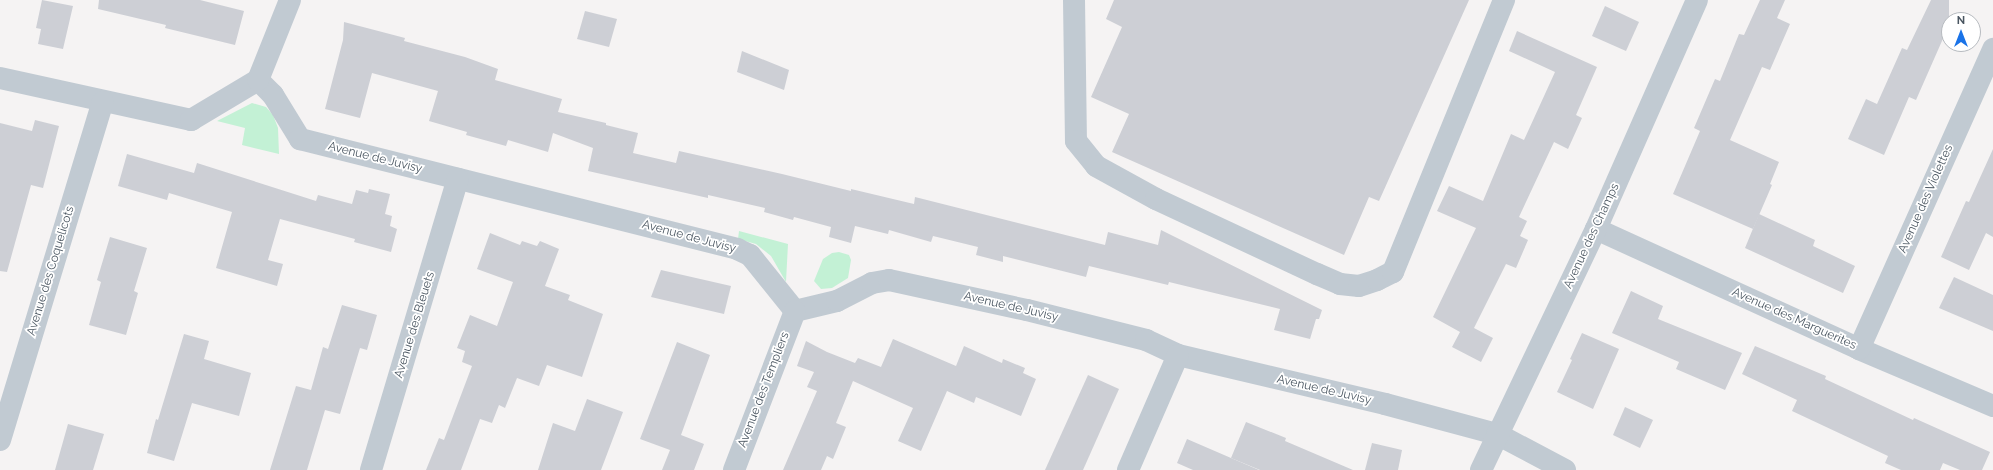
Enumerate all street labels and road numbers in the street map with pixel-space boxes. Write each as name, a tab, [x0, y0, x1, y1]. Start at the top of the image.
street label: Avenue de Juvisy	[326, 139, 424, 177]
street label: Avenue des Violettes	[1896, 142, 1956, 256]
street label: Avenue des Champs	[1561, 181, 1623, 291]
street label: Avenue des Coquelicots	[24, 204, 78, 338]
street label: Avenue de Juvisy	[640, 218, 738, 256]
street label: Avenue des Bleuets	[392, 270, 438, 380]
street label: Avenue des Marguerites	[1730, 285, 1858, 353]
street label: Avenue de Juvisy	[962, 289, 1060, 325]
street label: Avenue des Templiers	[735, 330, 793, 450]
street label: Avenue de Juvisy	[1275, 372, 1373, 408]

